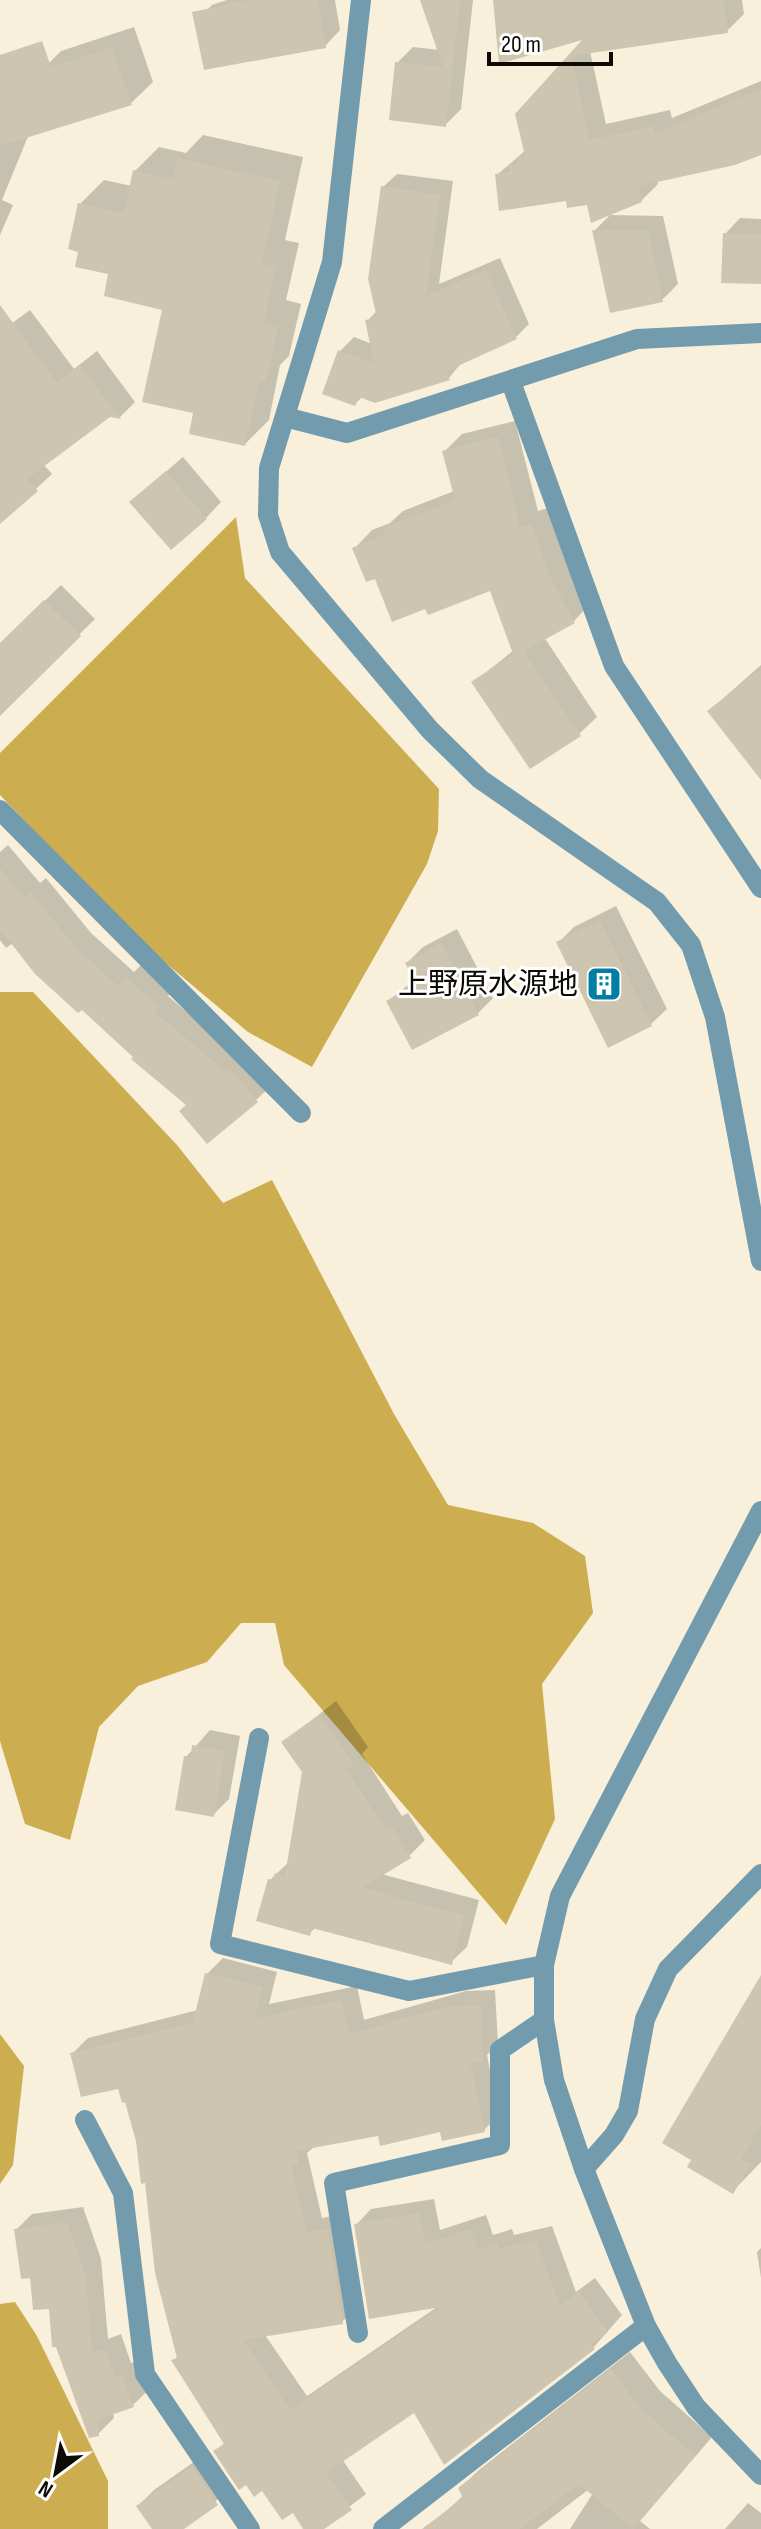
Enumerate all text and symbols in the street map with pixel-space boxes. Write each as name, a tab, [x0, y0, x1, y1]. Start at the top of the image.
scale bar	[489, 16, 611, 66]
text: 20 m	[501, 30, 541, 59]
building icon: 上野原水源地	[585, 965, 623, 1003]
place label: 上野原水源地	[398, 967, 578, 1003]
north arrow	[16, 2433, 96, 2513]
text: N	[34, 2474, 58, 2503]

